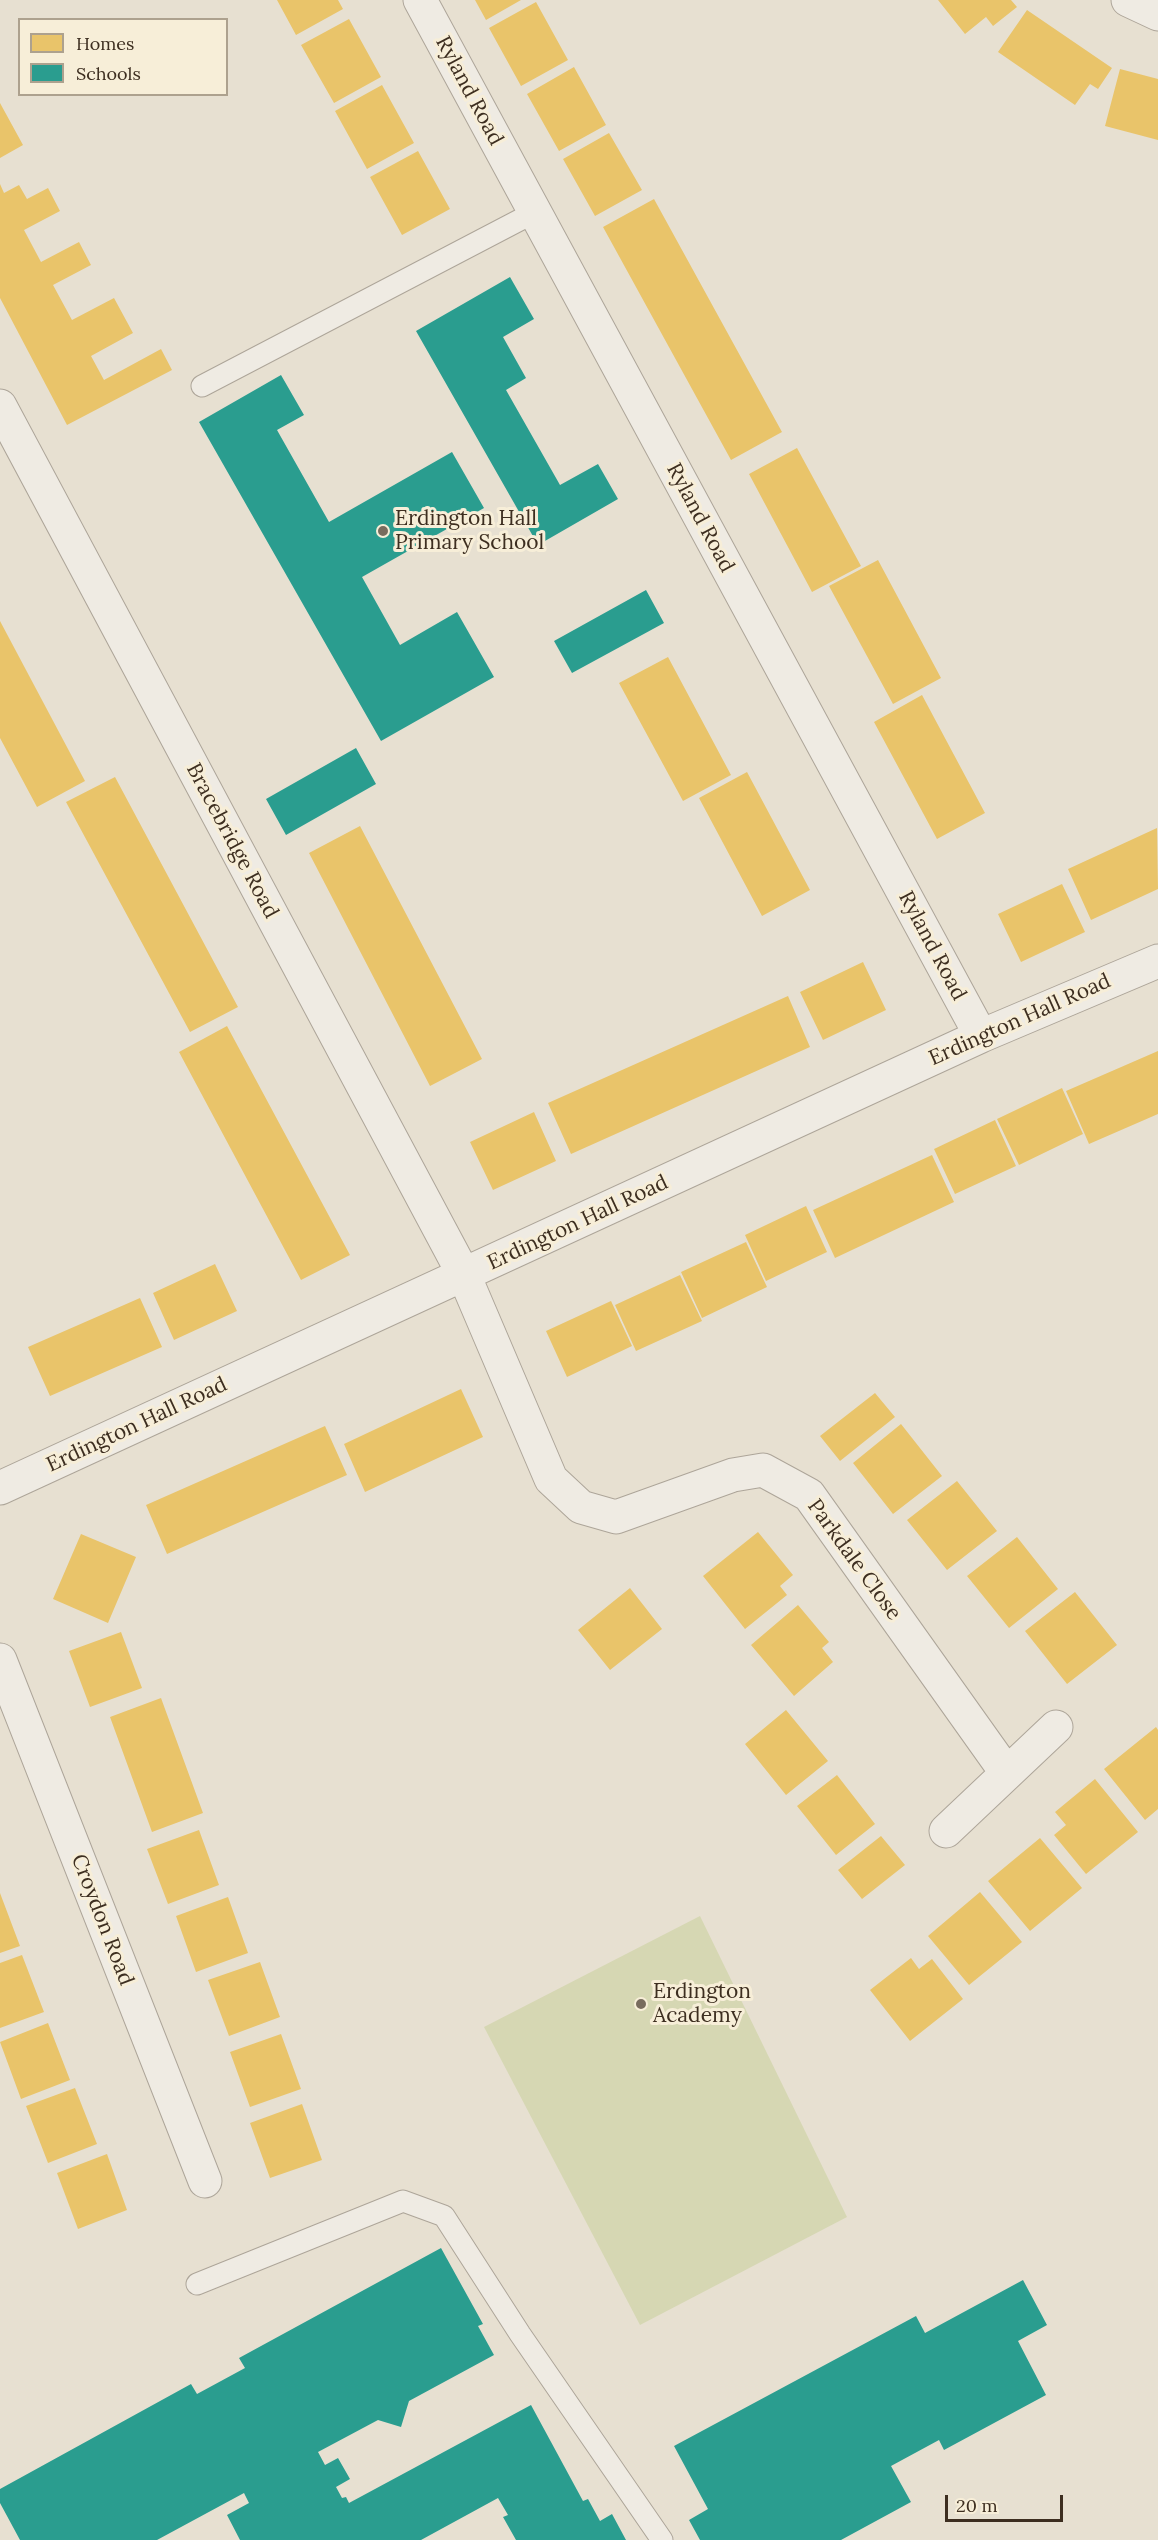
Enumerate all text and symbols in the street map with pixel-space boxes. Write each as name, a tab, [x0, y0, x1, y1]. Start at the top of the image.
legend	[18, 18, 228, 96]
text: Homes	[76, 32, 134, 55]
street label: Ryland Road	[430, 32, 508, 150]
text: Schools	[76, 62, 141, 85]
street label: Ryland Road	[661, 459, 739, 577]
place label: Erdington Hall Primary School	[395, 506, 544, 556]
marker: Erdington Hall Primary School	[376, 524, 390, 538]
street label: Bracebridge Road	[180, 759, 284, 923]
street label: Ryland Road	[893, 887, 971, 1005]
street label: Erdington Hall Road	[925, 969, 1115, 1071]
street label: Erdington Hall Road	[484, 1170, 672, 1276]
street label: Erdington Hall Road	[43, 1372, 231, 1478]
street label: Parkdale Close	[802, 1495, 906, 1625]
street label: Croydon Road	[65, 1851, 139, 1989]
place label: Erdington Academy	[653, 1979, 751, 2029]
marker: Erdington Academy	[634, 1997, 648, 2011]
scale bar	[948, 2483, 1066, 2521]
text: 20 m	[956, 2494, 998, 2517]

